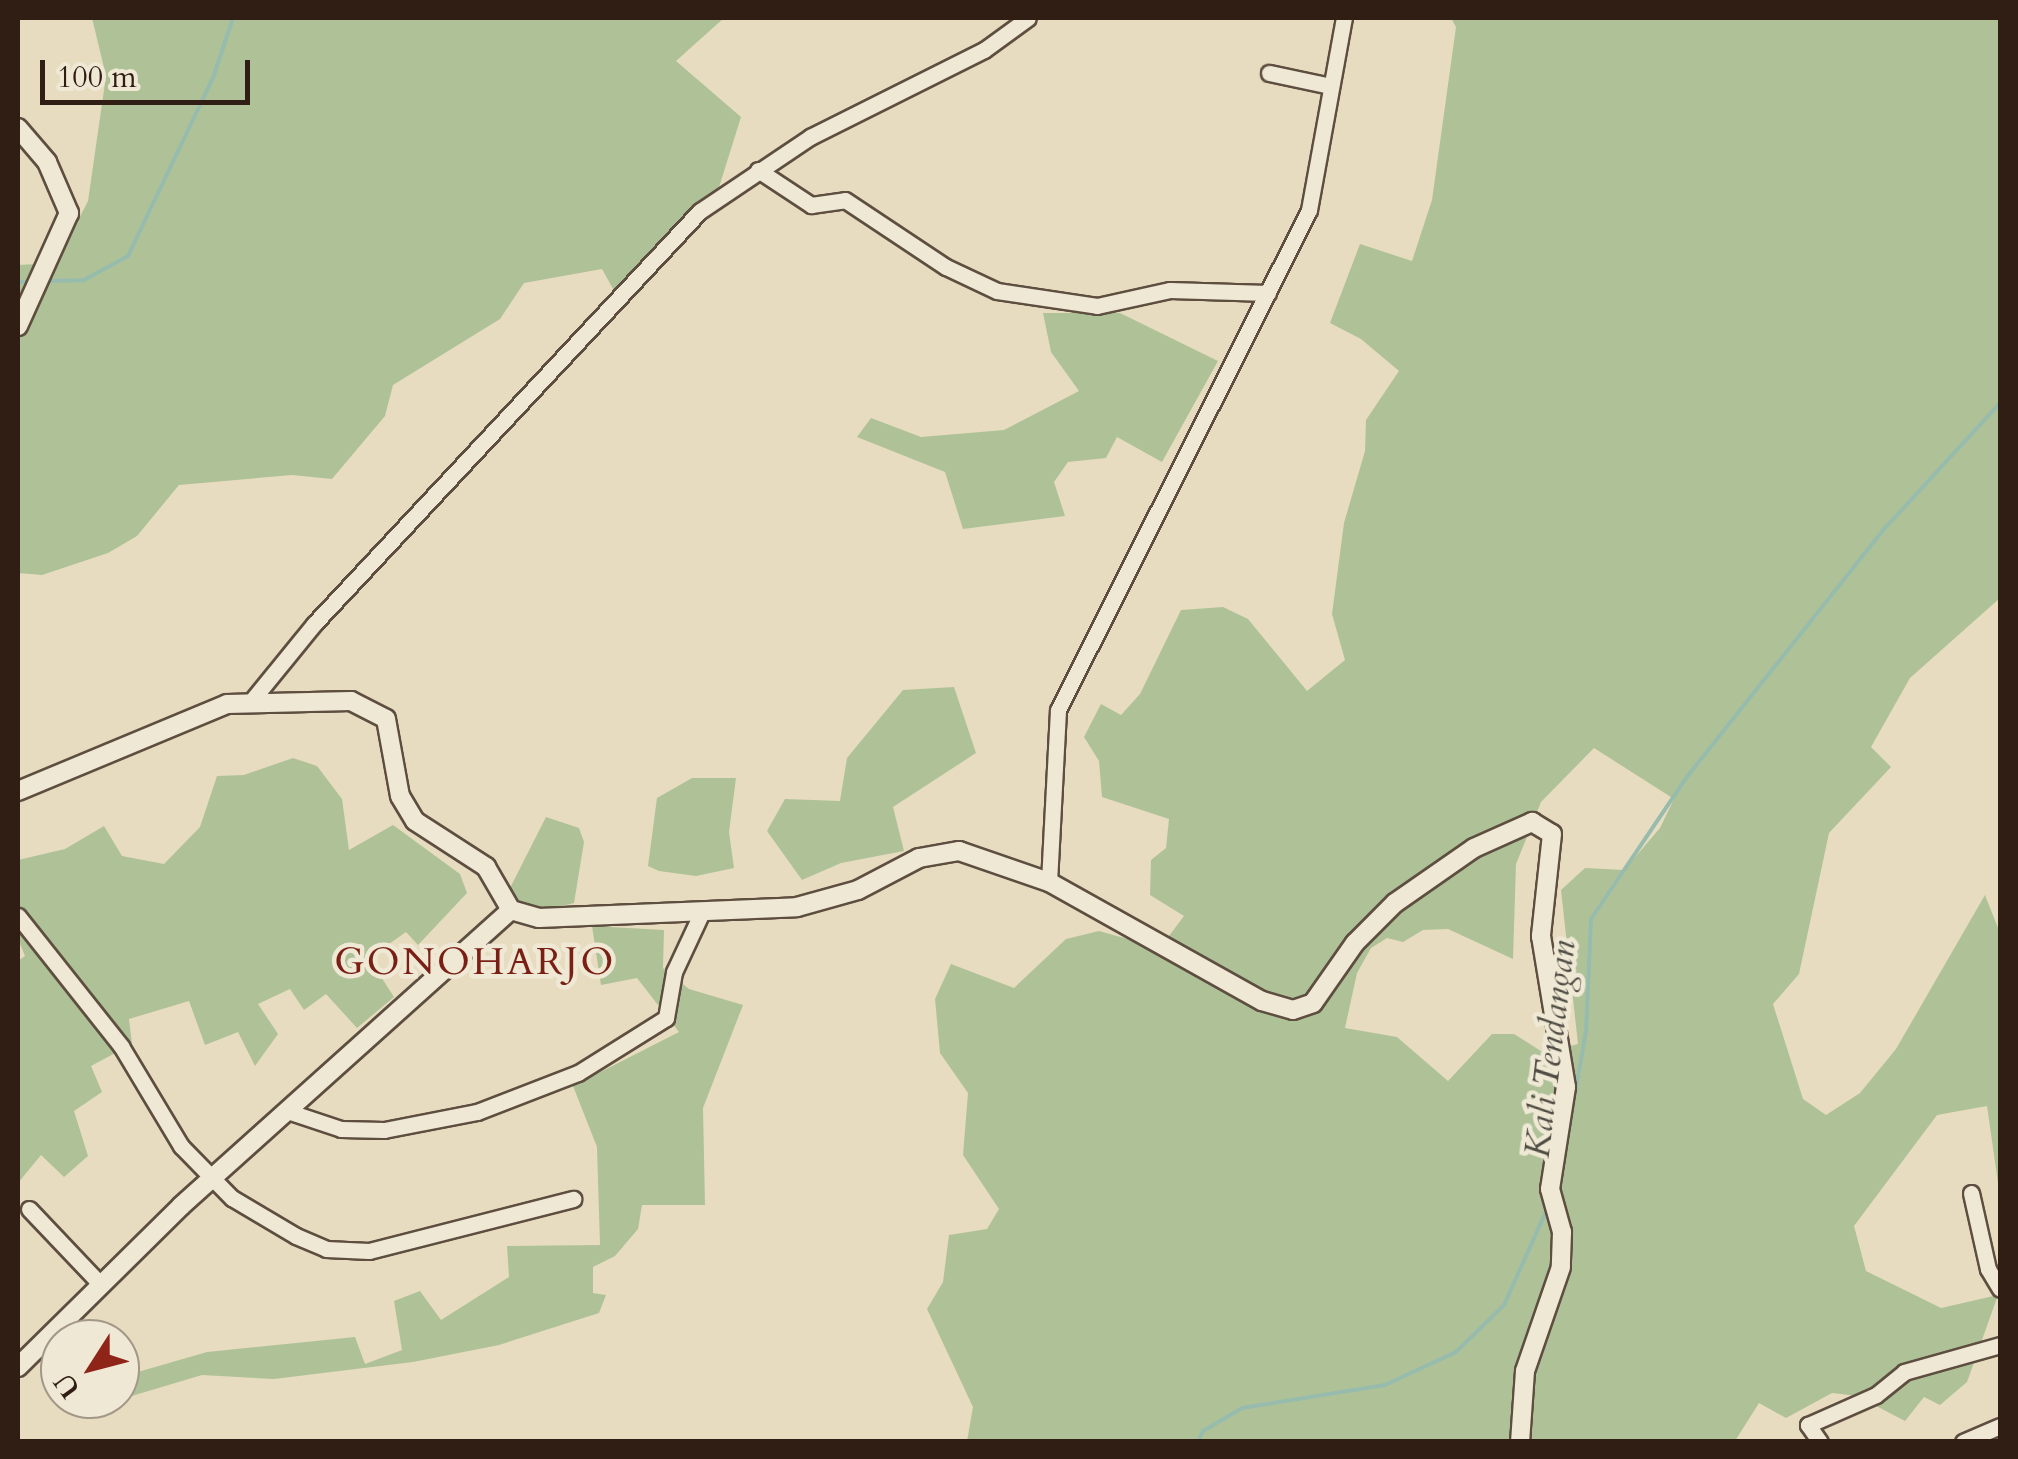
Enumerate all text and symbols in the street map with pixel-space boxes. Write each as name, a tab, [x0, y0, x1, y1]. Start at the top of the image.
scale bar	[45, 40, 255, 102]
text: 100 m	[57, 57, 137, 98]
water label: Kali Tendangan	[1517, 938, 1585, 1160]
district label: GONOHARJO	[334, 940, 616, 986]
north arrow	[40, 1319, 140, 1419]
text: U	[45, 1365, 89, 1406]

